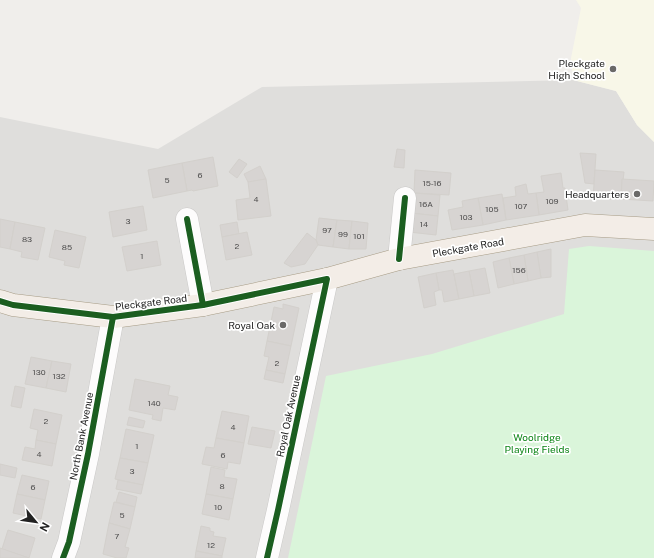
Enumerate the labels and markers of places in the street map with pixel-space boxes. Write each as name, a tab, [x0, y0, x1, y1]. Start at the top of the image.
place label: Pleckgate High School	[548, 57, 605, 81]
marker: Pleckgate High School	[608, 64, 618, 74]
place label: Headquarters	[565, 188, 629, 200]
marker: Headquarters	[632, 189, 642, 199]
place label: Royal Oak	[228, 319, 275, 331]
marker: Royal Oak	[278, 320, 288, 330]

